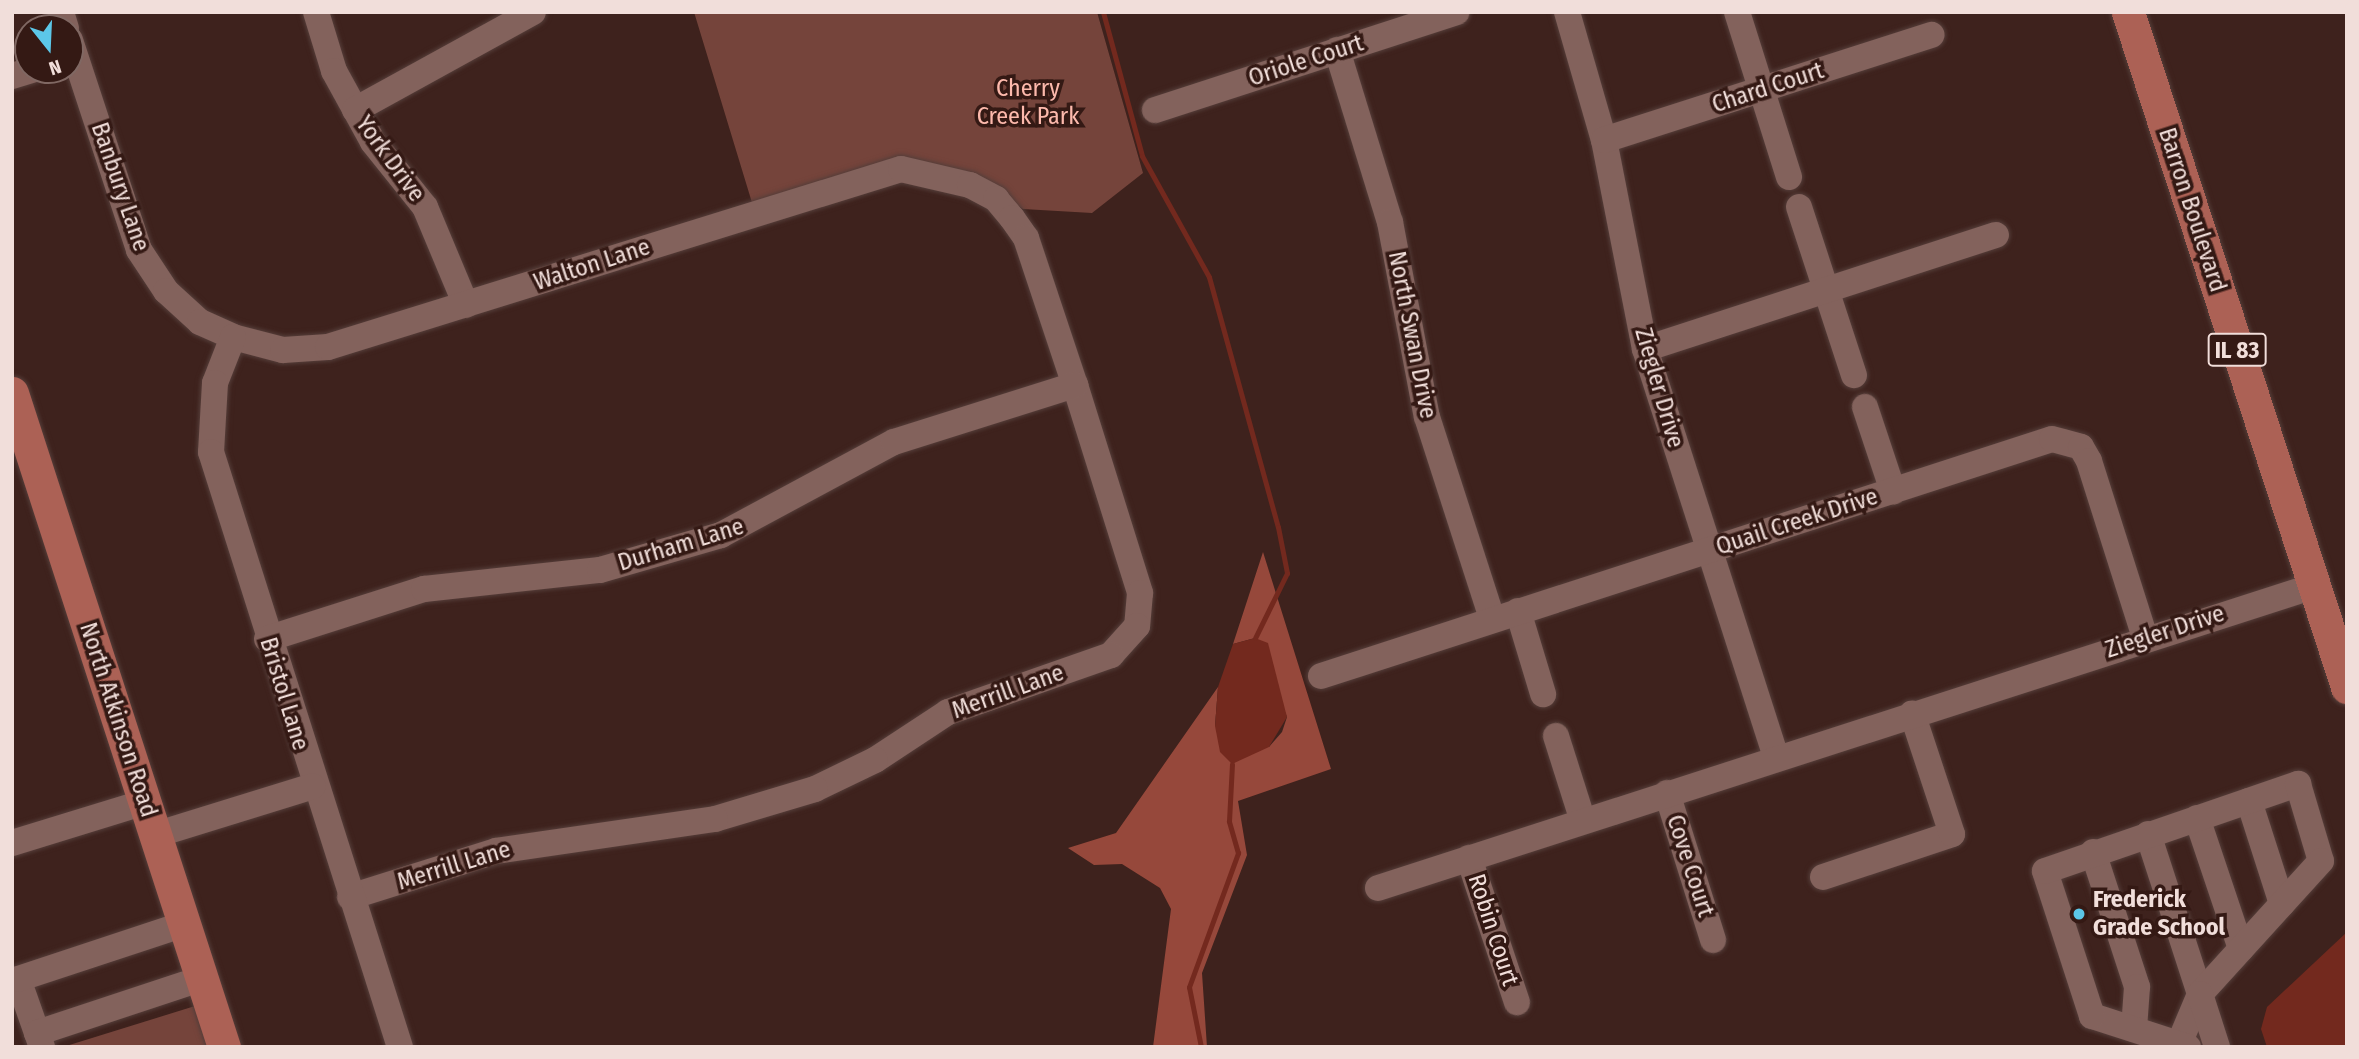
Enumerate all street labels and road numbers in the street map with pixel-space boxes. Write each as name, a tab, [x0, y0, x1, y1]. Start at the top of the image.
street label: Oriole Court	[1245, 29, 1367, 93]
street label: Chard Court	[1709, 56, 1827, 120]
street label: York Drive	[349, 110, 431, 208]
street label: Banbury Lane	[85, 119, 155, 255]
street label: Barron Boulevard	[2152, 124, 2232, 296]
street label: Walton Lane	[530, 233, 654, 297]
street label: North Swan Drive	[1382, 249, 1442, 421]
street label: Ziegler Drive	[1628, 325, 1690, 451]
road number: IL 83	[2207, 330, 2267, 370]
street label: Quail Creek Drive	[1713, 482, 1881, 562]
street label: Durham Lane	[615, 512, 747, 578]
street label: Ziegler Drive	[2102, 599, 2228, 665]
street label: North Atkinson Road	[73, 619, 163, 821]
street label: Bristol Lane	[253, 634, 315, 754]
street label: Merrill Lane	[948, 659, 1068, 725]
street label: Cove Court	[1660, 811, 1720, 921]
street label: Merrill Lane	[394, 835, 514, 897]
street label: Robin Court	[1461, 871, 1525, 989]

